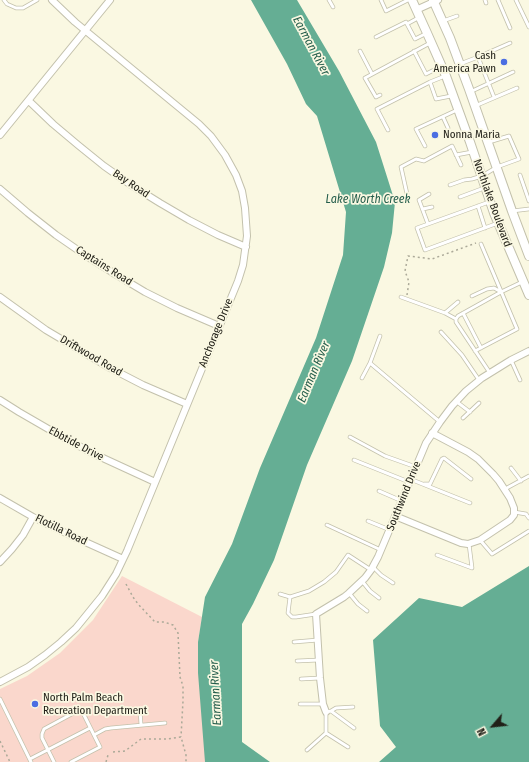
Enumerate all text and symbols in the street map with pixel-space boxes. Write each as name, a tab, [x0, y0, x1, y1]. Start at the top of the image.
water label: Earman River	[289, 14, 333, 78]
place label: Cash America Pawn	[434, 49, 496, 75]
marker: Cash America Pawn	[499, 57, 509, 67]
place label: Nonna Maria	[443, 128, 500, 142]
marker: Nonna Maria	[430, 130, 440, 140]
street label: Northlake Boulevard	[470, 157, 514, 249]
street label: Bay Road	[110, 167, 152, 201]
water label: Lake Worth Creek	[326, 193, 410, 207]
street label: Captains Road	[73, 243, 135, 289]
street label: Anchorage Drive	[196, 297, 236, 369]
street label: Driftwood Road	[57, 333, 125, 379]
water label: Earman River	[295, 339, 333, 405]
street label: Ebbtide Drive	[46, 424, 106, 464]
street label: Southwind Drive	[384, 459, 424, 533]
street label: Flotilla Road	[33, 512, 89, 548]
water label: Earman River	[207, 660, 225, 726]
place label: North Palm Beach Recreation Department	[43, 691, 147, 717]
marker: North Palm Beach Recreation Department	[30, 699, 40, 709]
north arrow	[473, 706, 513, 746]
text: N	[475, 726, 489, 738]

